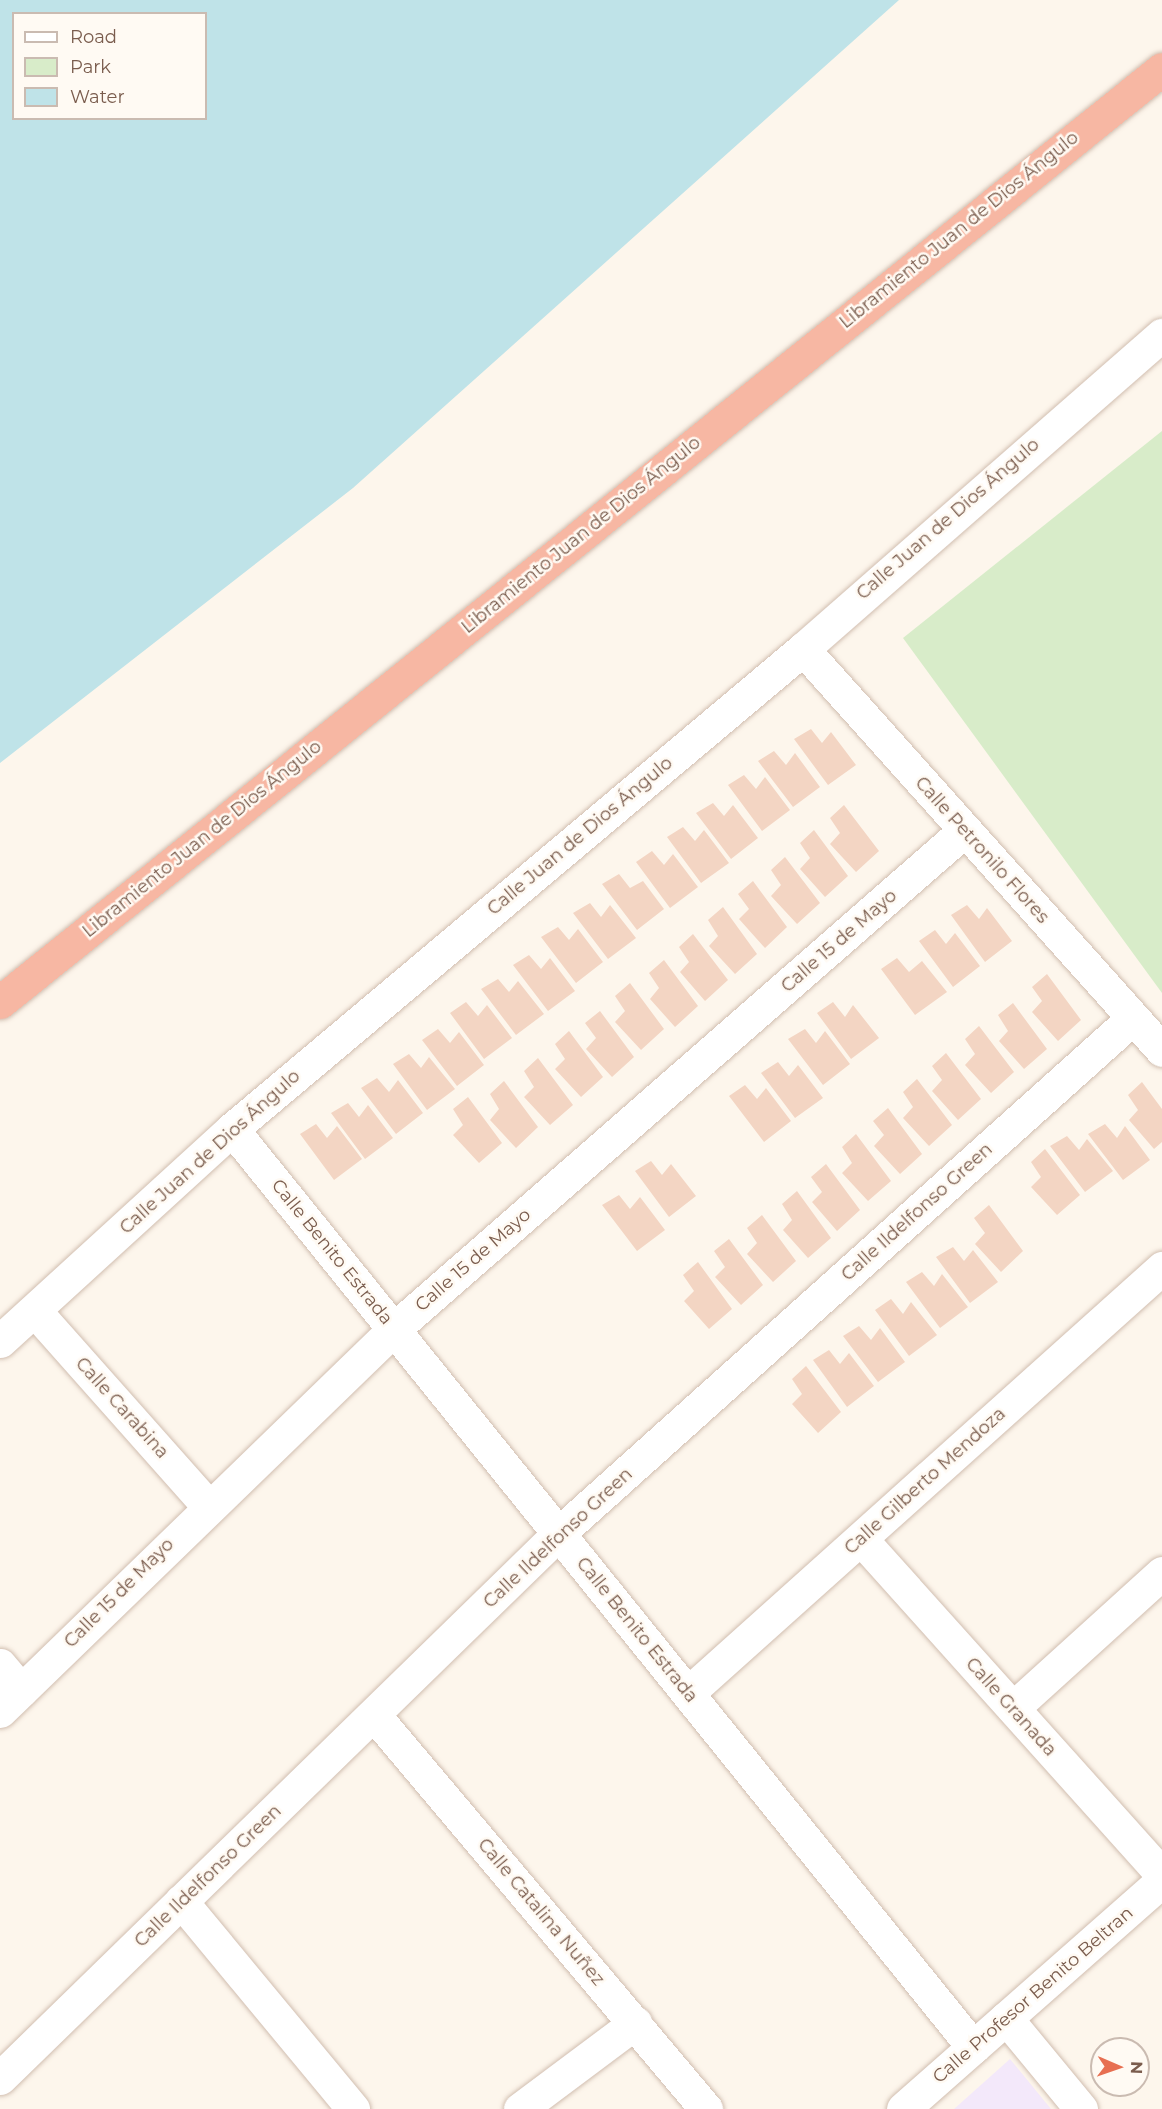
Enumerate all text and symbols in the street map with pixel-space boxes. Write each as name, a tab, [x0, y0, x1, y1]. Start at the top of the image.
legend	[12, 12, 207, 120]
text: Road	[70, 26, 117, 48]
text: Park	[70, 56, 111, 78]
text: Water	[70, 86, 125, 108]
street label: Libramiento Juan de Dios Ángulo	[835, 127, 1083, 333]
street label: Libramiento Juan de Dios Ángulo	[457, 432, 705, 638]
street label: Calle Juan de Dios Ángulo	[852, 434, 1044, 604]
street label: Libramiento Juan de Dios Ángulo	[78, 736, 326, 942]
street label: Calle Juan de Dios Ángulo	[483, 752, 677, 920]
street label: Calle Petronilo Flores	[911, 772, 1053, 928]
street label: Calle 15 de Mayo	[777, 885, 901, 997]
street label: Calle Juan de Dios Ángulo	[115, 1065, 305, 1239]
street label: Calle Ildelfonso Green	[837, 1138, 997, 1286]
street label: Calle Benito Estrada	[267, 1175, 397, 1329]
street label: Calle 15 de Mayo	[411, 1204, 535, 1316]
street label: Calle Carabina	[71, 1353, 173, 1463]
street label: Calle Gilberto Mendoza	[840, 1403, 1010, 1559]
street label: Calle Ildelfonso Green	[479, 1463, 637, 1613]
street label: Calle 15 de Mayo	[60, 1534, 178, 1652]
street label: Calle Benito Estrada	[572, 1553, 702, 1707]
street label: Calle Granada	[961, 1653, 1061, 1761]
street label: Calle Ildelfonso Green	[130, 1800, 286, 1952]
street label: Calle Catalina Nuñez	[473, 1834, 609, 1990]
street label: Calle Profesor Benito Beltran	[929, 1902, 1137, 2088]
north arrow	[1090, 2037, 1150, 2097]
text: N	[1127, 2061, 1146, 2074]

